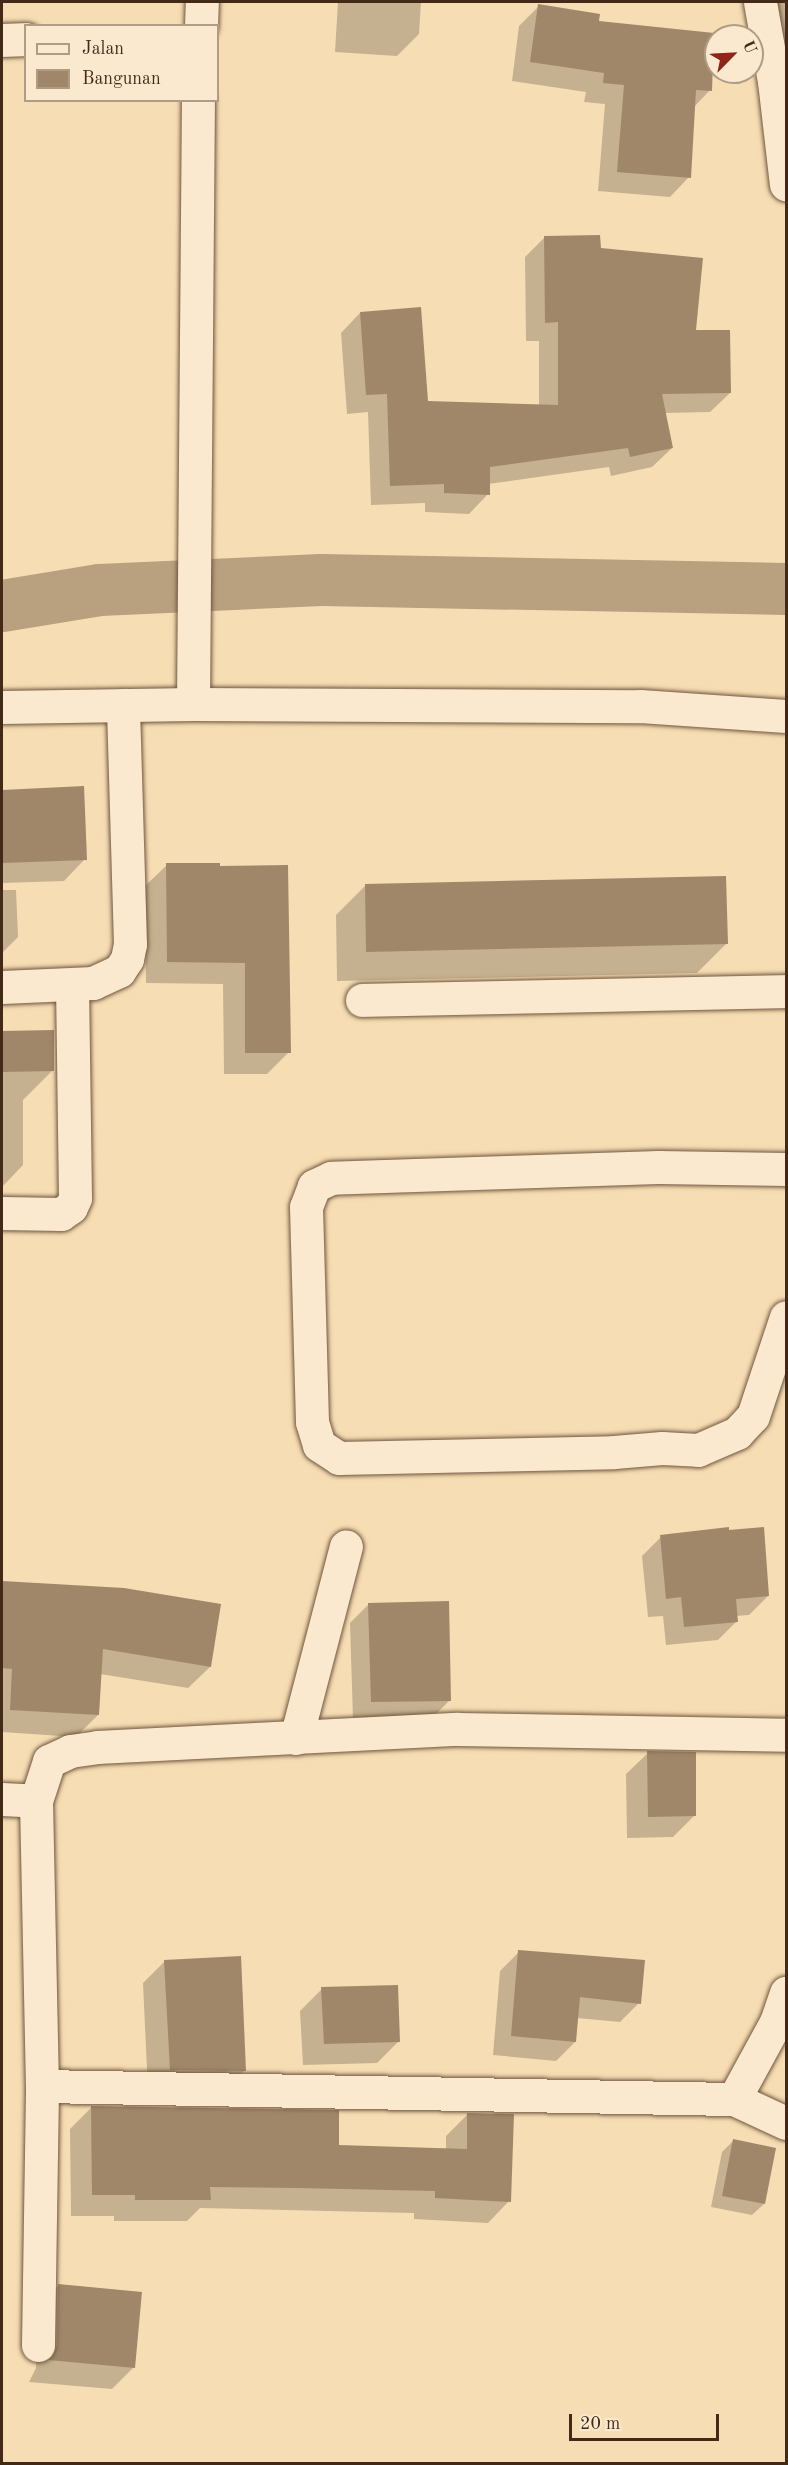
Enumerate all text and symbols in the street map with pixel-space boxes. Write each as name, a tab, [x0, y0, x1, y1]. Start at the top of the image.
legend	[24, 24, 219, 102]
north arrow	[704, 24, 764, 84]
text: U	[739, 38, 759, 57]
text: Jalan	[82, 40, 124, 58]
text: Bangunan	[82, 70, 161, 88]
scale bar	[572, 2402, 722, 2440]
text: 20 m	[580, 2415, 620, 2433]

